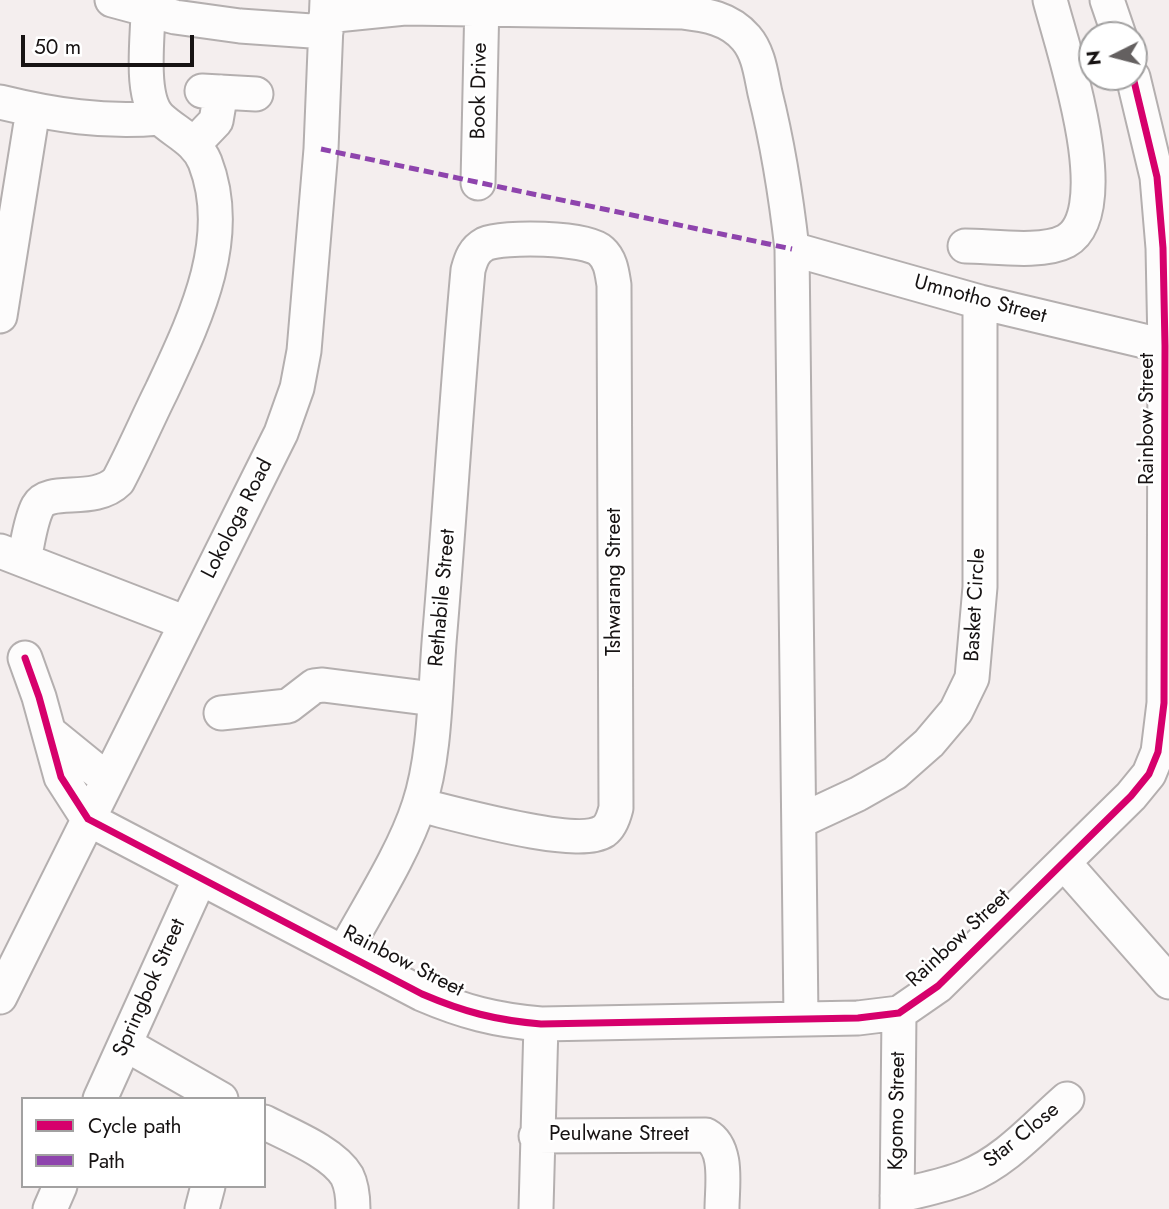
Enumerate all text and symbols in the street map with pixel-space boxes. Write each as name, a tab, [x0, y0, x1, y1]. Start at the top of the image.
scale bar	[24, 21, 198, 65]
north arrow	[1078, 21, 1148, 91]
text: 50 m	[34, 32, 81, 62]
street label: Book Drive	[467, 42, 493, 140]
text: N	[1079, 49, 1108, 67]
street label: Umnotho Street	[911, 270, 1049, 330]
street label: Rainbow Street	[1135, 353, 1161, 485]
street label: Lokologa Road	[197, 455, 279, 583]
street label: Tshwarang Street	[602, 508, 628, 656]
street label: Rethabile Street	[424, 528, 462, 668]
street label: Basket Circle	[960, 548, 992, 662]
street label: Rainbow Street	[902, 885, 1016, 993]
street label: Springbok Street	[108, 915, 192, 1061]
street label: Rainbow Street	[338, 921, 468, 1003]
street label: Kgomo Street	[884, 1051, 912, 1171]
legend	[21, 1097, 266, 1188]
street label: Star Close	[979, 1098, 1065, 1174]
text: Cycle path	[88, 1111, 181, 1141]
street label: Peulwane Street	[549, 1122, 689, 1148]
text: Path	[88, 1146, 125, 1176]

